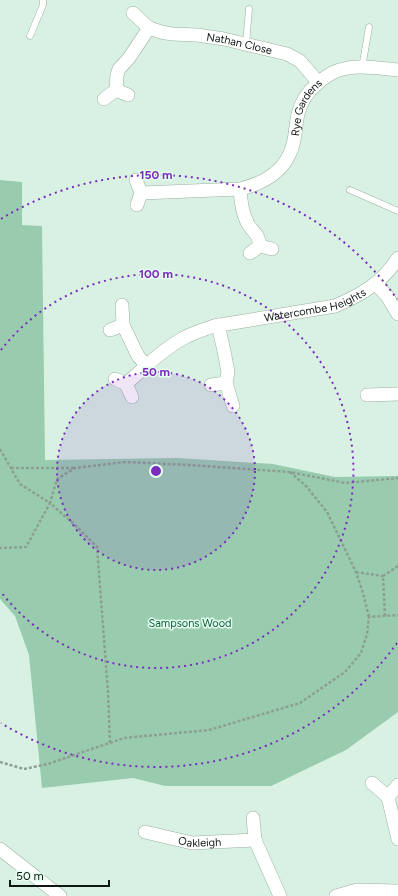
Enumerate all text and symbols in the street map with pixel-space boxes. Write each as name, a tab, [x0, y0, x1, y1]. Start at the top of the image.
street label: Nathan Close	[206, 31, 273, 57]
street label: Rye Gardens	[289, 77, 325, 137]
text: 150 m	[139, 168, 173, 182]
text: 100 m	[139, 267, 173, 281]
street label: Watercombe Heights	[263, 286, 368, 325]
text: 50 m	[142, 365, 170, 379]
centre of rings	[149, 464, 163, 478]
park label: Sampsons Wood	[148, 617, 232, 630]
street label: Oakleigh	[177, 834, 222, 850]
scale bar	[10, 862, 109, 888]
text: 50 m	[16, 869, 44, 883]

